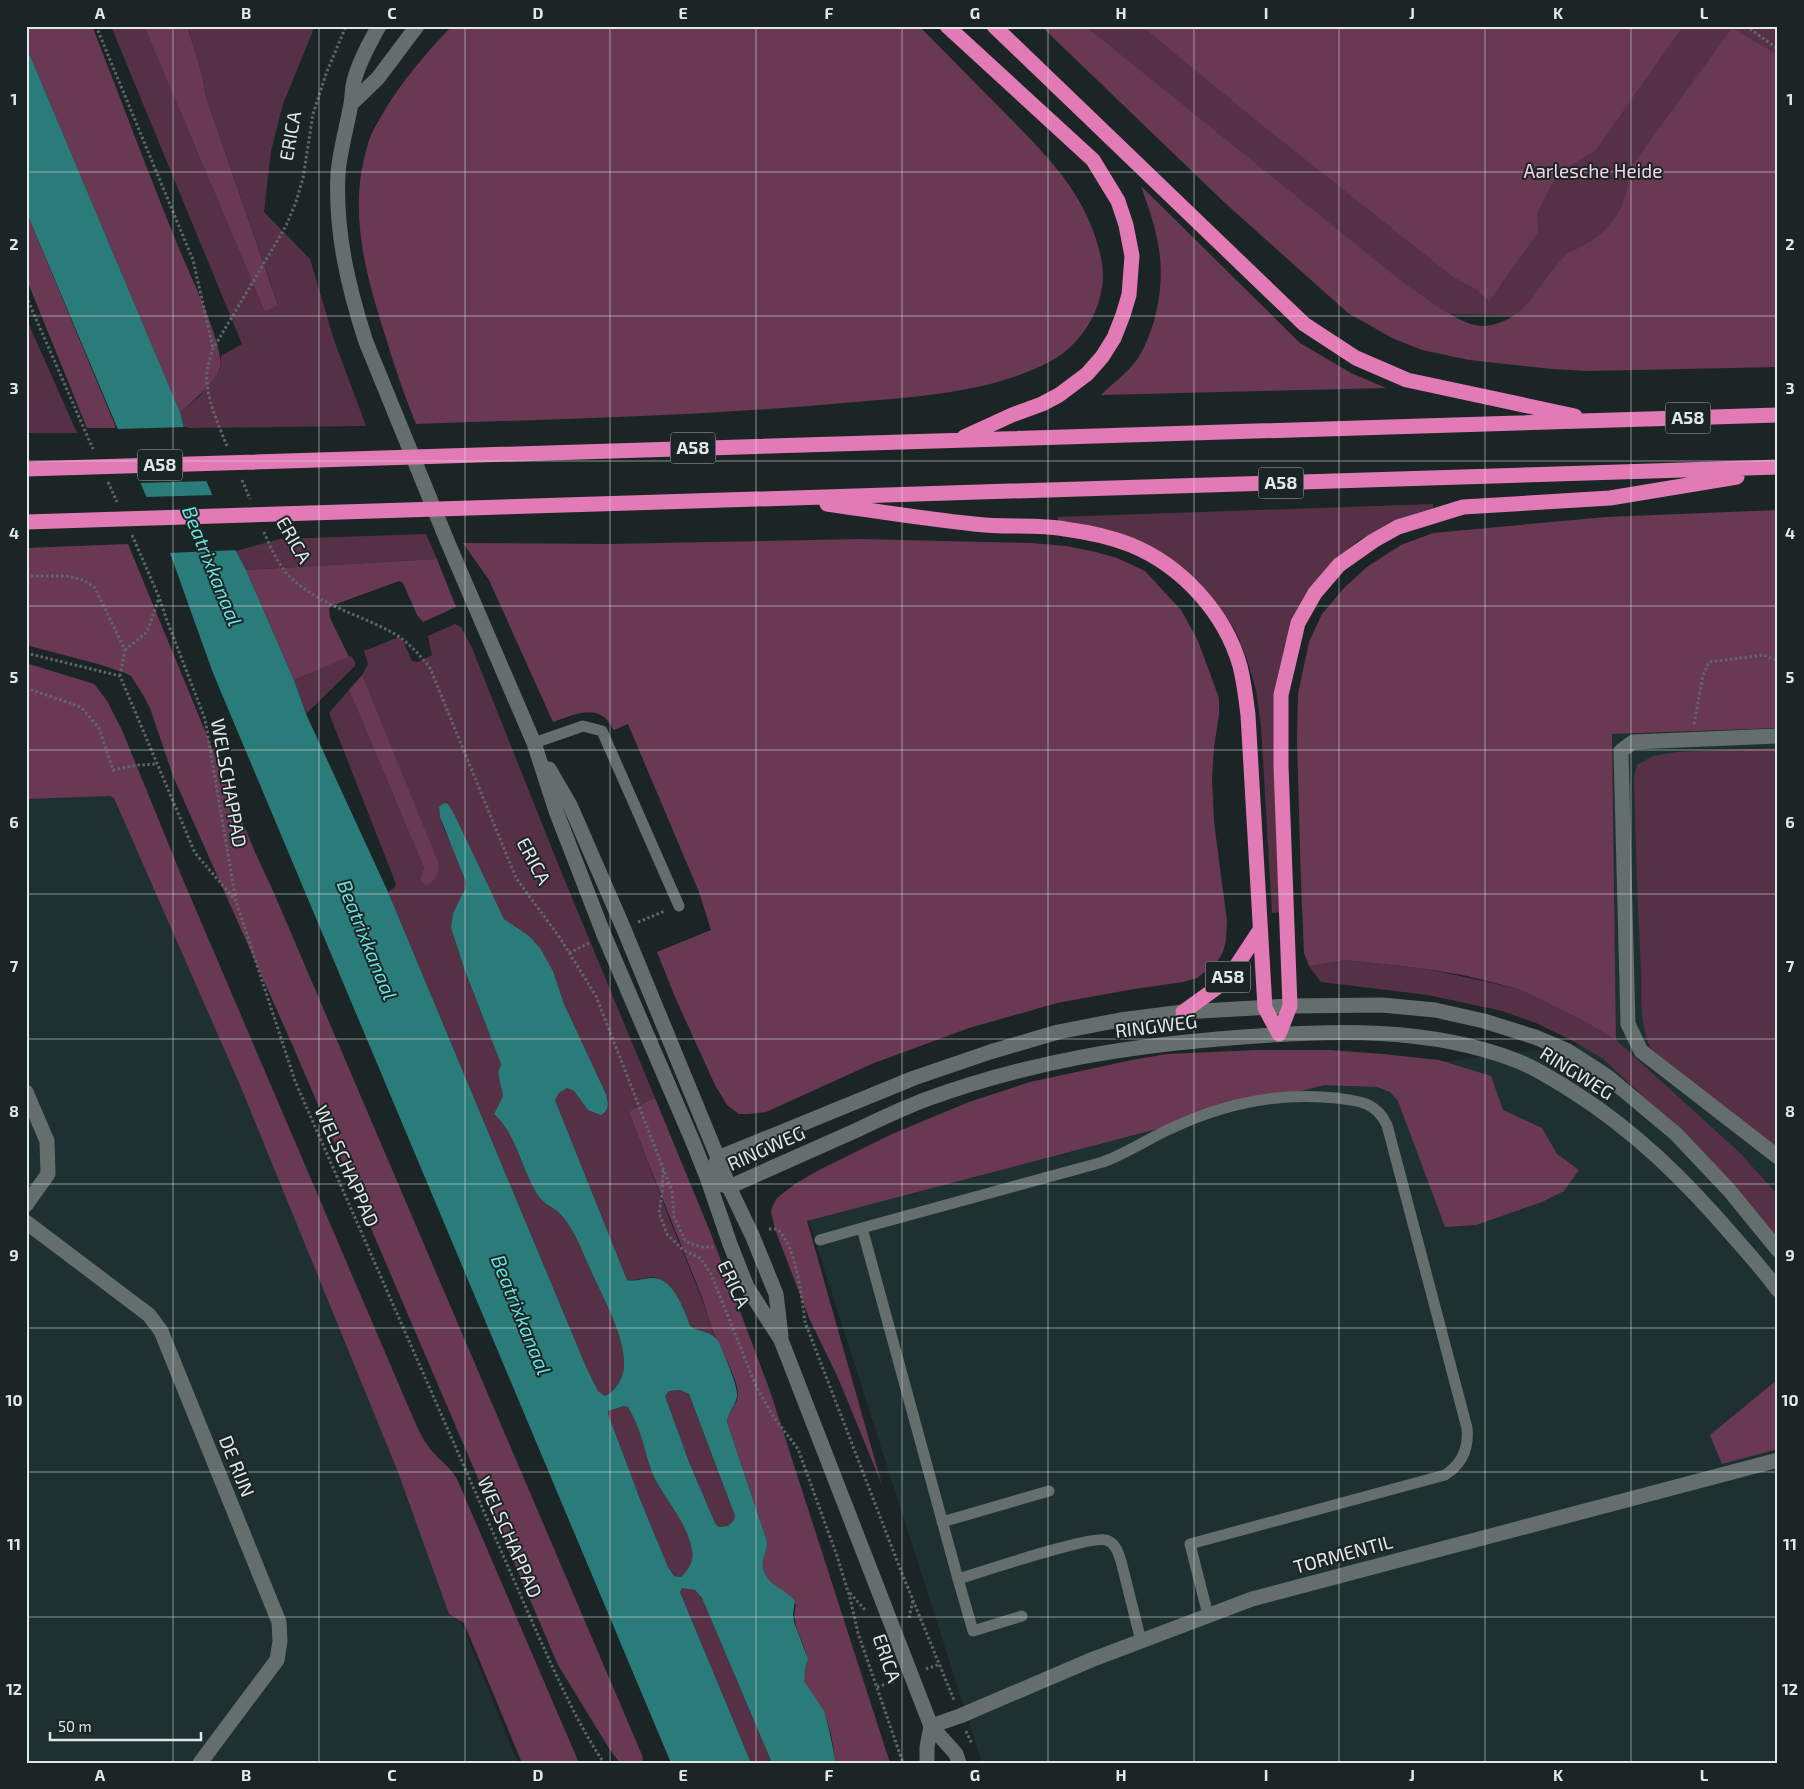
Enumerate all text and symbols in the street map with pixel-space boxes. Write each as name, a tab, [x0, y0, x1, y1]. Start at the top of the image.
text: A	[95, 3, 106, 22]
text: B	[241, 3, 251, 22]
text: C	[387, 3, 397, 22]
text: D	[533, 3, 544, 22]
text: E	[678, 3, 688, 22]
text: F	[825, 3, 834, 22]
text: G	[970, 3, 980, 22]
text: H	[1115, 3, 1127, 22]
text: I	[1264, 3, 1268, 22]
text: J	[1409, 3, 1415, 22]
text: K	[1553, 3, 1564, 22]
text: L	[1700, 3, 1709, 22]
text: 1	[11, 89, 17, 108]
text: 1	[1787, 89, 1793, 108]
street label: ERICA	[274, 109, 305, 163]
park label: Aarlesche Heide	[1524, 159, 1662, 182]
text: 2	[9, 234, 19, 253]
text: 2	[1785, 234, 1795, 253]
text: 3	[9, 378, 19, 397]
text: 3	[1785, 378, 1795, 397]
road number: A58	[1666, 402, 1710, 433]
road number: A58	[670, 432, 716, 463]
road number: A58	[138, 450, 182, 480]
road number: A58	[1258, 468, 1304, 498]
water label: Beatrixkanaal	[178, 502, 248, 629]
street label: ERICA	[272, 512, 317, 567]
text: 4	[9, 523, 19, 542]
text: 4	[1785, 523, 1795, 542]
text: 5	[10, 667, 19, 686]
text: 5	[1786, 667, 1795, 686]
street label: WELSCHAPPAD	[207, 717, 252, 849]
text: 6	[9, 812, 19, 831]
text: 6	[1785, 812, 1795, 831]
street label: ERICA	[513, 833, 556, 888]
water label: Beatrixkanaal	[333, 876, 403, 1003]
text: 7	[10, 956, 19, 975]
text: 7	[1786, 956, 1795, 975]
road number: A58	[1206, 962, 1250, 992]
street label: RINGWEG	[1114, 1009, 1198, 1042]
street label: RINGWEG	[1536, 1041, 1618, 1104]
text: 8	[9, 1101, 19, 1120]
street label: WELSCHAPPAD	[310, 1101, 385, 1230]
text: 8	[1785, 1101, 1795, 1120]
street label: RINGWEG	[723, 1120, 808, 1175]
text: 9	[9, 1245, 19, 1264]
text: 9	[1785, 1245, 1795, 1264]
water label: Beatrixkanaal	[487, 1251, 557, 1378]
street label: ERICA	[713, 1256, 756, 1311]
text: 10	[5, 1390, 23, 1409]
text: 10	[1781, 1390, 1799, 1409]
street label: DE RIJN	[215, 1432, 260, 1500]
street label: WELSCHAPPAD	[473, 1472, 548, 1601]
street label: TORMENTIL	[1291, 1529, 1395, 1578]
text: 11	[7, 1534, 21, 1553]
text: 11	[1783, 1534, 1797, 1553]
street label: ERICA	[868, 1630, 907, 1685]
text: 12	[6, 1679, 22, 1698]
text: 12	[1782, 1679, 1798, 1698]
scale bar	[50, 1709, 201, 1741]
text: 50 m	[58, 1717, 92, 1735]
text: A	[95, 1765, 106, 1784]
text: B	[241, 1765, 251, 1784]
text: C	[387, 1765, 397, 1784]
text: D	[533, 1765, 544, 1784]
text: E	[678, 1765, 688, 1784]
text: F	[825, 1765, 834, 1784]
text: G	[970, 1765, 980, 1784]
text: H	[1115, 1765, 1127, 1784]
text: I	[1264, 1765, 1268, 1784]
text: J	[1409, 1765, 1415, 1784]
text: K	[1553, 1765, 1564, 1784]
text: L	[1700, 1765, 1709, 1784]

